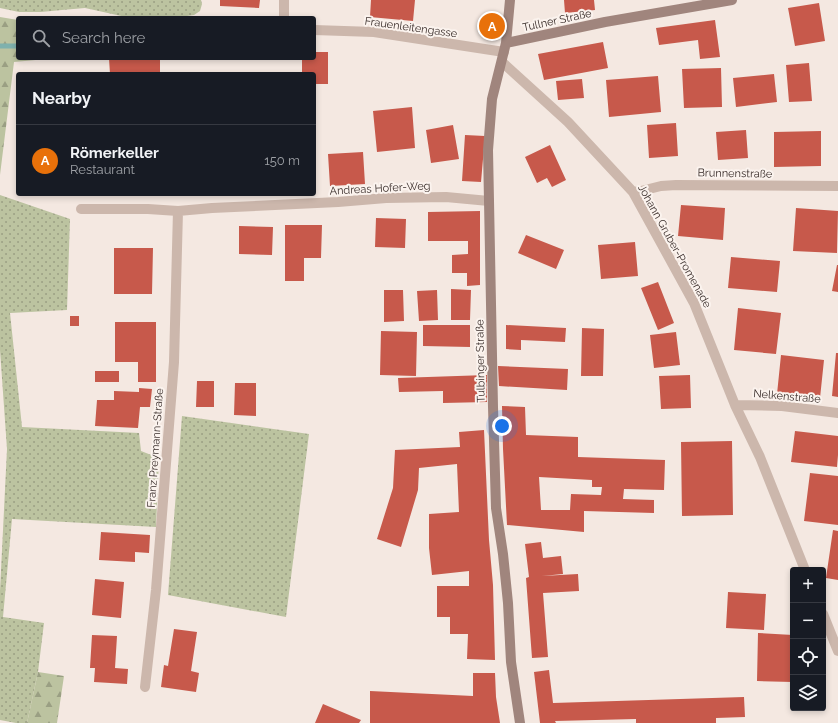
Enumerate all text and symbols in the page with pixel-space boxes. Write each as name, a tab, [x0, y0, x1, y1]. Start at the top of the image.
street label: Tullner Straße	[521, 7, 593, 34]
pin: A	[479, 11, 505, 41]
street label: Frauenleitengasse	[364, 15, 459, 41]
search box	[16, 16, 316, 60]
icon: search	[30, 27, 52, 49]
text: Search here	[62, 29, 145, 47]
text: Nearby	[32, 88, 91, 108]
text: Römerkeller	[70, 144, 159, 162]
text: A	[41, 153, 49, 168]
text: 150 m	[264, 153, 300, 168]
text: Restaurant	[70, 162, 135, 177]
street label: Brunnenstraße	[697, 166, 773, 181]
street label: Andreas Hofer-Weg	[329, 179, 431, 198]
street label: Johann Gruber-Promenade	[635, 182, 714, 311]
street label: Tulbinger Straße	[473, 319, 488, 403]
street label: Franz Preymann-Straße	[145, 387, 166, 508]
street label: Nelkenstraße	[753, 387, 822, 406]
your location	[492, 416, 512, 436]
map controls	[790, 567, 826, 711]
button: +	[790, 567, 826, 603]
button: −	[790, 603, 826, 639]
button: locate	[790, 639, 826, 675]
button: layers	[790, 675, 826, 711]

